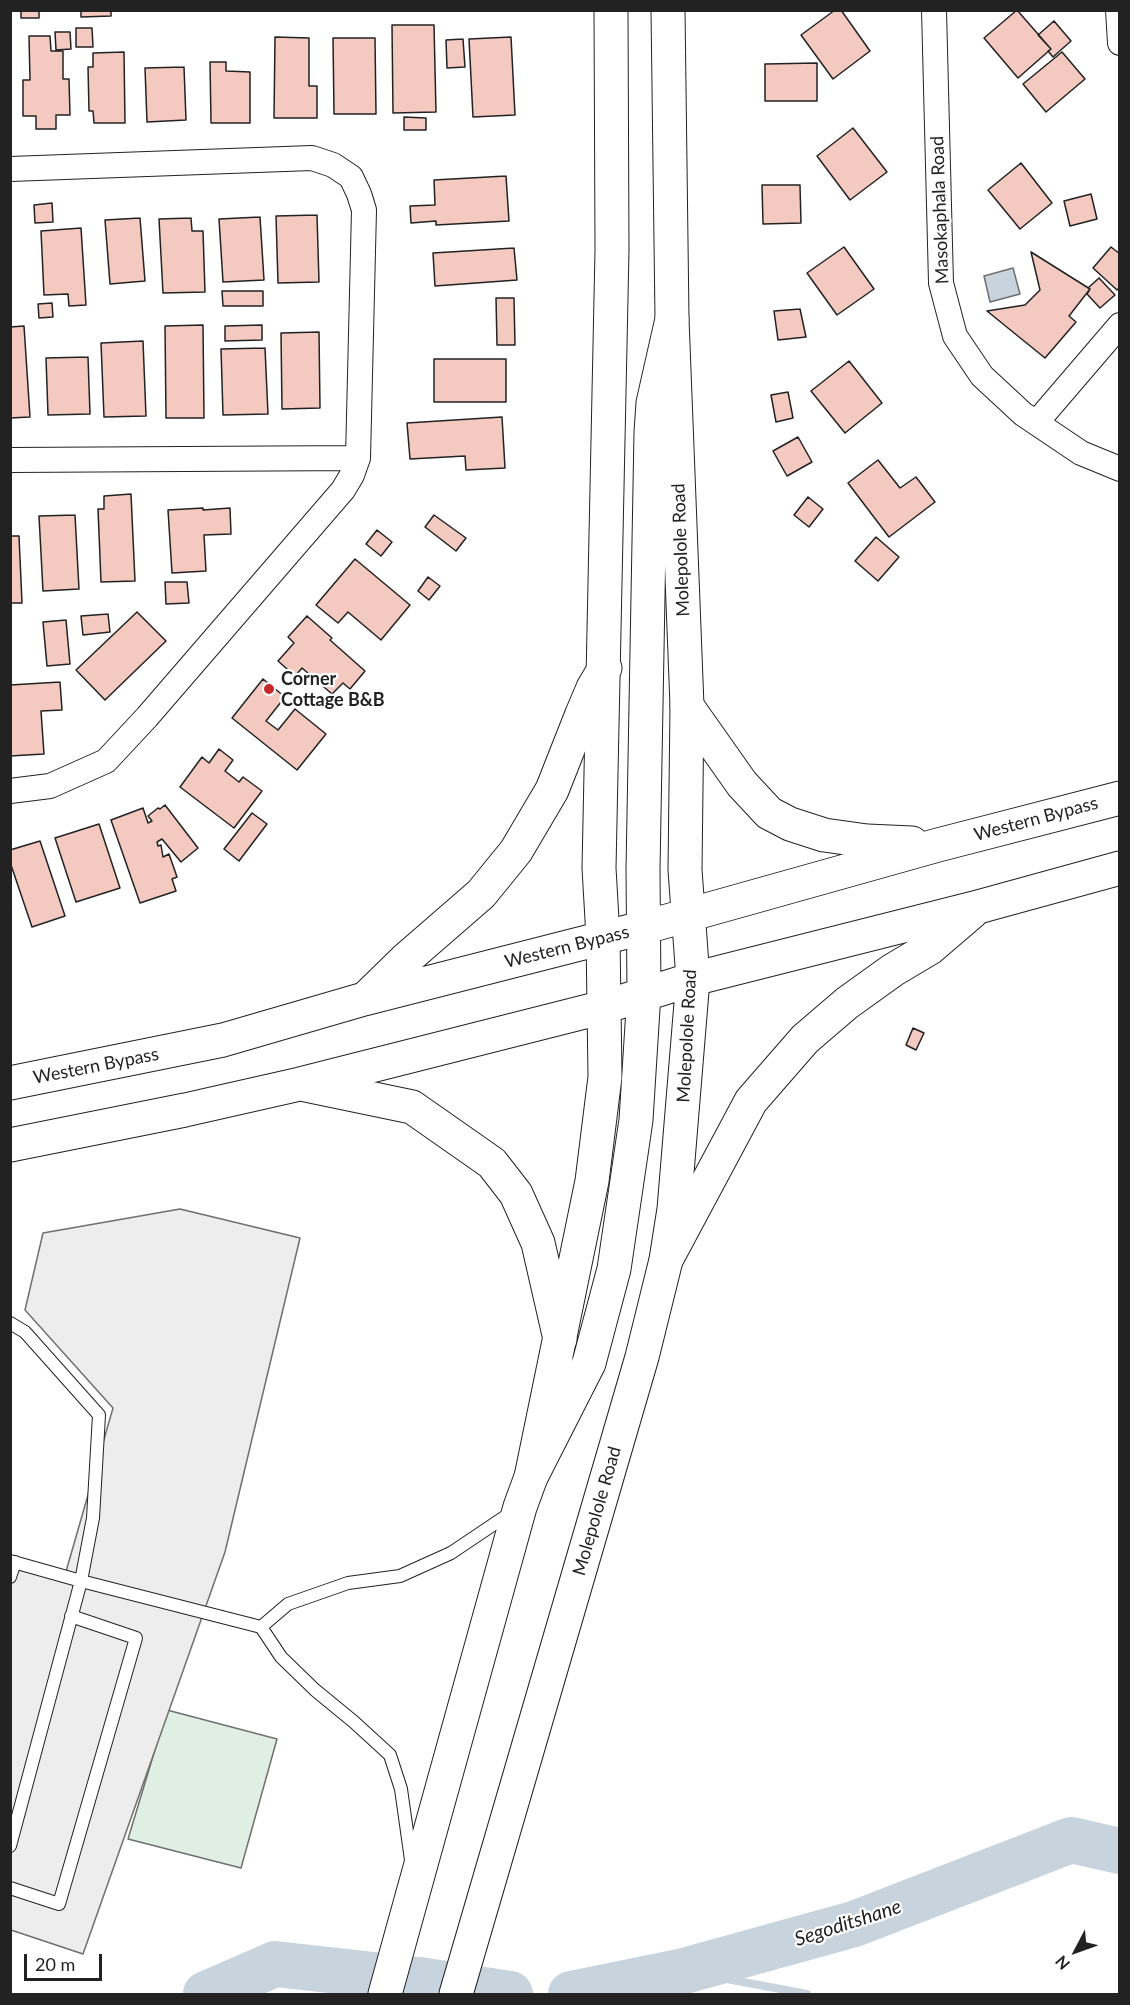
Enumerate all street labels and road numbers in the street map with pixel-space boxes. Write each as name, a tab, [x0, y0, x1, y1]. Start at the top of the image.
street label: Masokaphala Road	[927, 136, 953, 284]
street label: Molepolole Road	[668, 483, 694, 617]
street label: Western Bypass	[972, 792, 1100, 846]
street label: Western Bypass	[503, 921, 631, 973]
street label: Molepolole Road	[673, 969, 701, 1103]
street label: Western Bypass	[31, 1043, 161, 1089]
street label: Molepolole Road	[568, 1444, 626, 1578]

